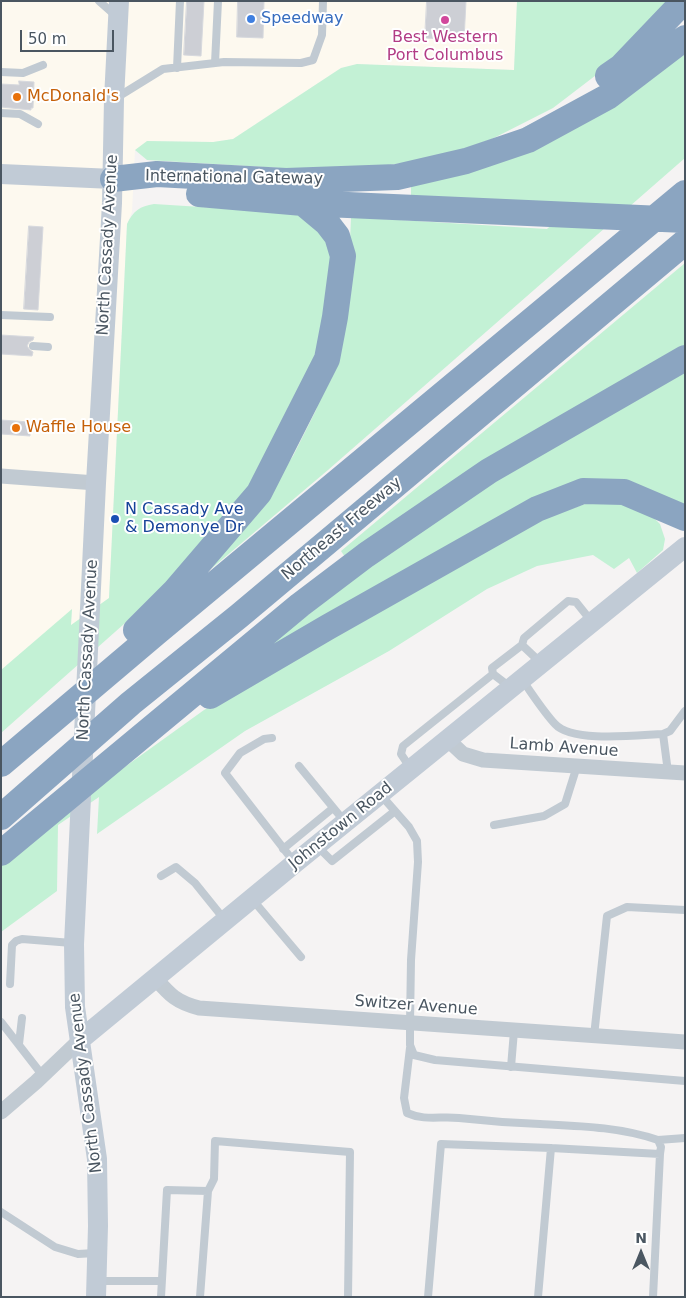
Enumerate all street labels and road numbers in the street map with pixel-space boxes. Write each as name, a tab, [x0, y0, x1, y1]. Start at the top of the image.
street label: North Cassady Avenue	[94, 154, 122, 336]
street label: International Gateway	[145, 167, 323, 189]
street label: Northeast Freeway	[278, 473, 406, 585]
street label: North Cassady Avenue	[74, 559, 102, 741]
street label: Lamb Avenue	[509, 735, 619, 761]
street label: Johnstown Road	[285, 778, 397, 874]
street label: North Cassady Avenue	[65, 992, 107, 1174]
street label: Switzer Avenue	[354, 992, 478, 1020]

